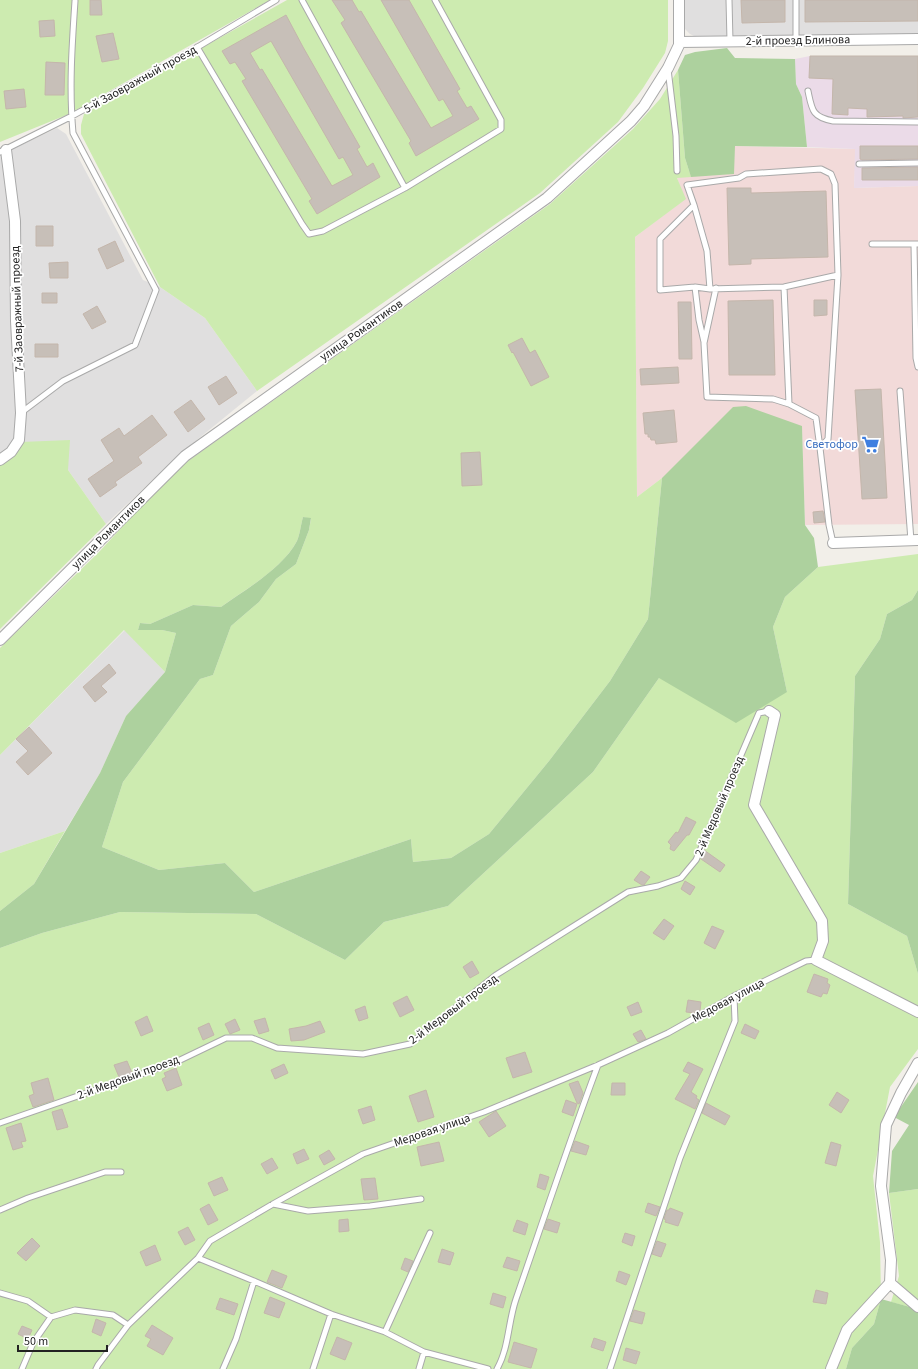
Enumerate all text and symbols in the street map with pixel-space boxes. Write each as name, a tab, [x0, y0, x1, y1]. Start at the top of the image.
street label: 2-й проезд Блинова	[746, 31, 850, 50]
street label: 5-й Заовражный проезд	[81, 41, 200, 118]
street label: 7-й Заовражный проезд	[7, 245, 28, 373]
street label: улица Романтиков	[316, 295, 406, 365]
supermarket icon: Светофор	[861, 434, 881, 454]
place label: Светофор	[805, 436, 858, 453]
street label: улица Романтиков	[68, 492, 149, 573]
street label: 2-й Медовый проезд	[691, 753, 749, 859]
street label: 2-й Медовый проезд	[405, 970, 502, 1049]
street label: Медовая улица	[689, 974, 767, 1027]
street label: 2-й Медовый проезд	[75, 1051, 182, 1104]
street label: Медовая улица	[392, 1109, 473, 1151]
scale bar	[18, 1327, 107, 1353]
text: 50 m	[24, 1333, 48, 1350]

